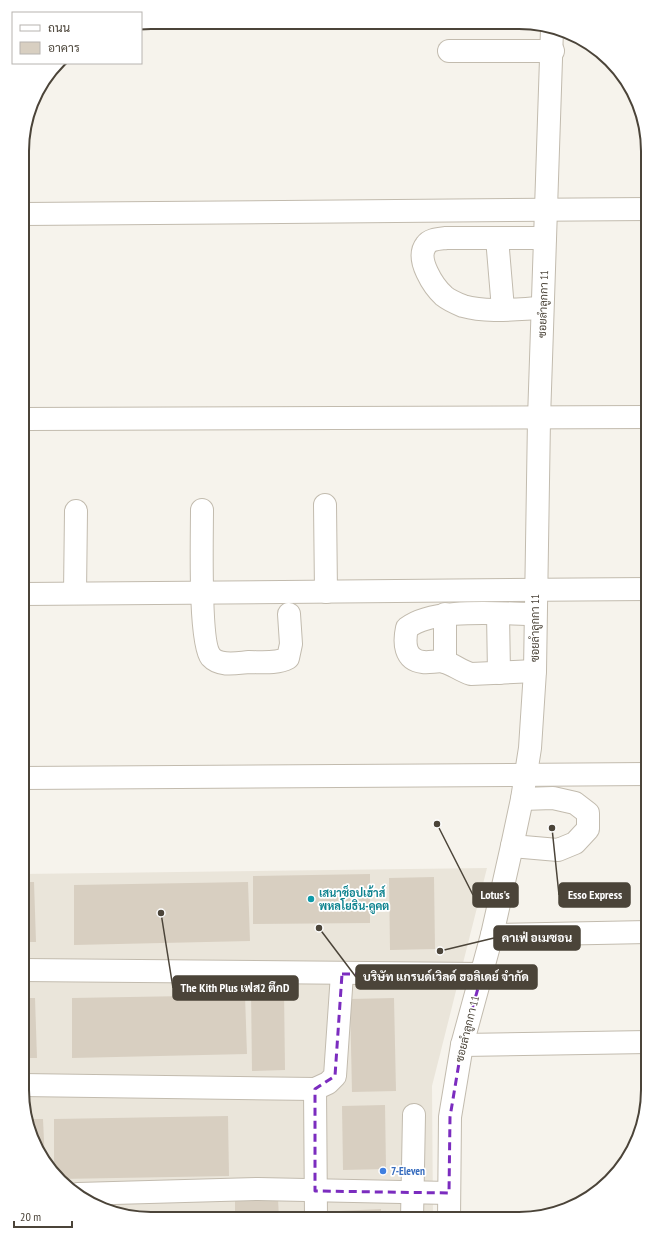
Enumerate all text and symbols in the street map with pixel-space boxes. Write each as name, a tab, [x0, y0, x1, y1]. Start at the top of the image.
legend	[12, 12, 142, 64]
text: ถนน	[48, 20, 71, 35]
text: อาคาร	[48, 40, 80, 55]
street label: ซอยลำลูกกา 11	[535, 270, 552, 338]
street label: ซอยลำลูกกา 11	[528, 594, 543, 662]
callout: Lotus's	[473, 883, 518, 907]
callout: Esso Express	[559, 883, 630, 907]
place label: เสนาช็อปเฮ้าส์ พหลโยธิน-คูคต	[319, 885, 389, 914]
text: Lotus's	[480, 887, 510, 902]
text: Esso Express	[568, 887, 622, 902]
marker: เสนาช็อปเฮ้าส์ พหลโยธิน-คูคต	[306, 894, 316, 904]
callout: คาเฟ่ อเมซอน	[494, 926, 580, 950]
text: คาเฟ่ อเมซอน	[502, 930, 572, 945]
callout: บริษัท แกรนด์เวิลด์ ฮอลิเดย์ จำกัด	[356, 965, 537, 989]
text: บริษัท แกรนด์เวิลด์ ฮอลิเดย์ จำกัด	[363, 969, 529, 984]
callout: The Kith Plus เฟส2 ตึกD	[173, 976, 298, 1000]
text: The Kith Plus เฟส2 ตึกD	[181, 980, 290, 995]
street label: ซอยลำลูกกา 11	[452, 994, 483, 1064]
place label: 7-Eleven	[391, 1164, 425, 1178]
marker: 7-Eleven	[378, 1166, 388, 1176]
scale bar	[14, 1203, 72, 1229]
text: 20 m	[20, 1209, 41, 1224]

